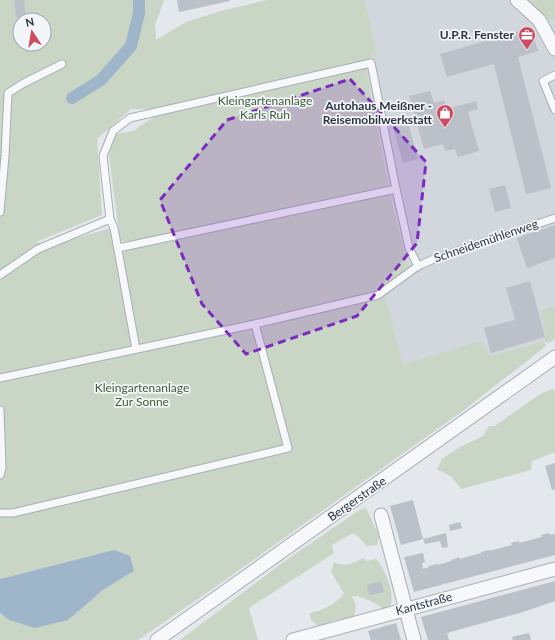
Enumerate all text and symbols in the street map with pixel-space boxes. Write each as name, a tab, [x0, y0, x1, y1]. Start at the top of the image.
north arrow	[12, 12, 52, 52]
text: N	[24, 14, 35, 29]
office icon: U.P.R. Fenster	[517, 25, 537, 50]
place label: U.P.R. Fenster	[440, 27, 515, 42]
park label: Kleingartenanlage Karls Ruh	[218, 93, 312, 122]
place label: Autohaus Meißner - Reisemobilwerkstatt	[323, 98, 433, 127]
shop icon: Autohaus Meißner - Reisemobilwerkstatt	[435, 103, 455, 128]
street label: Schneidemühlenweg	[432, 216, 540, 265]
park label: Kleingartenanlage Zur Sonne	[95, 380, 189, 409]
street label: Bergerstraße	[325, 473, 389, 524]
street label: Kantstraße	[394, 589, 454, 618]

